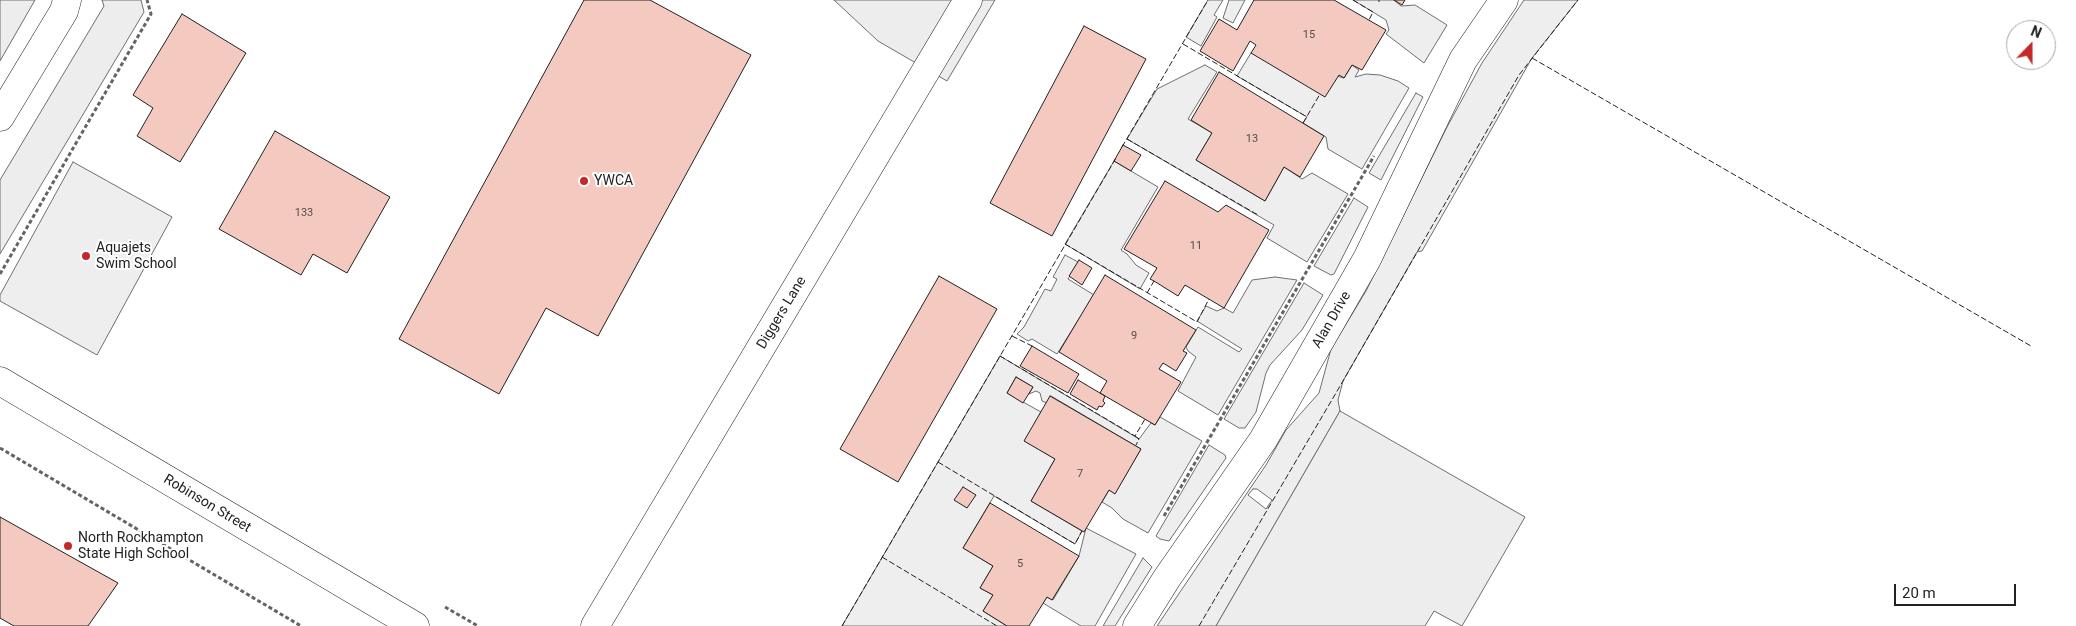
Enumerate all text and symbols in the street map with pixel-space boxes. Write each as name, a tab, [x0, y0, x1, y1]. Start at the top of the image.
north arrow	[2006, 20, 2056, 70]
text: N	[2029, 23, 2044, 41]
house number: 15	[1303, 28, 1315, 42]
house number: 13	[1246, 132, 1258, 146]
place label: YWCA	[594, 173, 633, 189]
marker: YWCA	[578, 175, 590, 187]
house number: 133	[295, 206, 313, 220]
house number: 11	[1190, 239, 1202, 253]
place label: Aquajets Swim School	[96, 240, 177, 272]
marker: Aquajets Swim School	[80, 250, 92, 262]
street label: Diggers Lane	[754, 274, 810, 352]
street label: Alan Drive	[1309, 289, 1355, 351]
house number: 9	[1131, 329, 1137, 343]
house number: 7	[1077, 467, 1083, 481]
street label: Robinson Street	[160, 471, 254, 537]
place label: North Rockhampton State High School	[78, 530, 203, 562]
marker: North Rockhampton State High School	[62, 540, 74, 552]
house number: 5	[1017, 557, 1023, 571]
scale bar	[1896, 574, 2018, 606]
text: 20 m	[1902, 584, 1936, 602]

